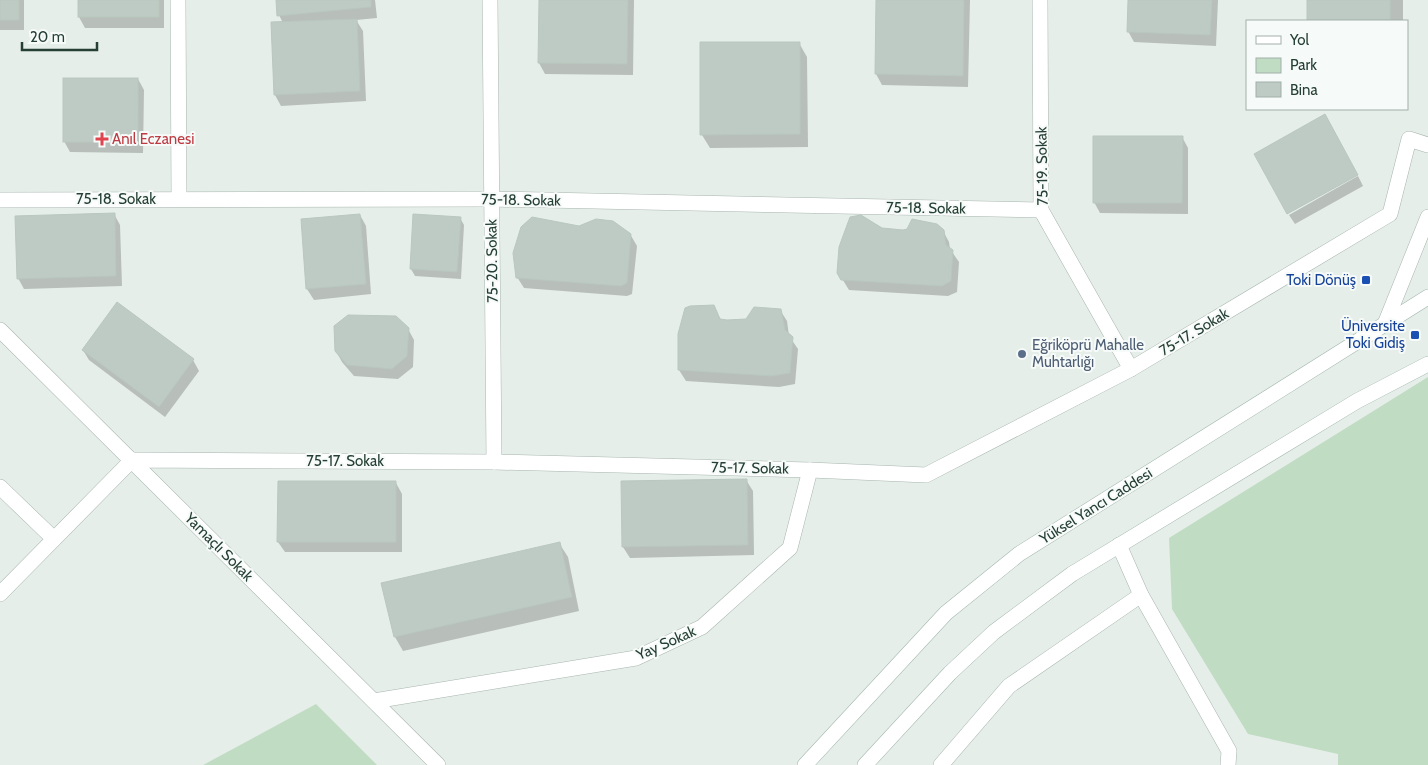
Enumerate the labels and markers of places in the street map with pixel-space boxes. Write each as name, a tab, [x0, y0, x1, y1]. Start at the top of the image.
place label: Anıl Eczanesi	[112, 130, 194, 148]
marker: Anıl Eczanesi	[96, 133, 108, 145]
place label: Toki Dönüş	[1286, 271, 1356, 289]
marker: Toki Dönüş	[1360, 274, 1372, 286]
place label: Üniversite Toki Gidiş	[1341, 317, 1405, 352]
marker: Üniversite Toki Gidiş	[1409, 329, 1421, 341]
place label: Eğriköprü Mahalle Muhtarlığı	[1032, 336, 1144, 371]
marker: Eğriköprü Mahalle Muhtarlığı	[1016, 348, 1028, 360]

